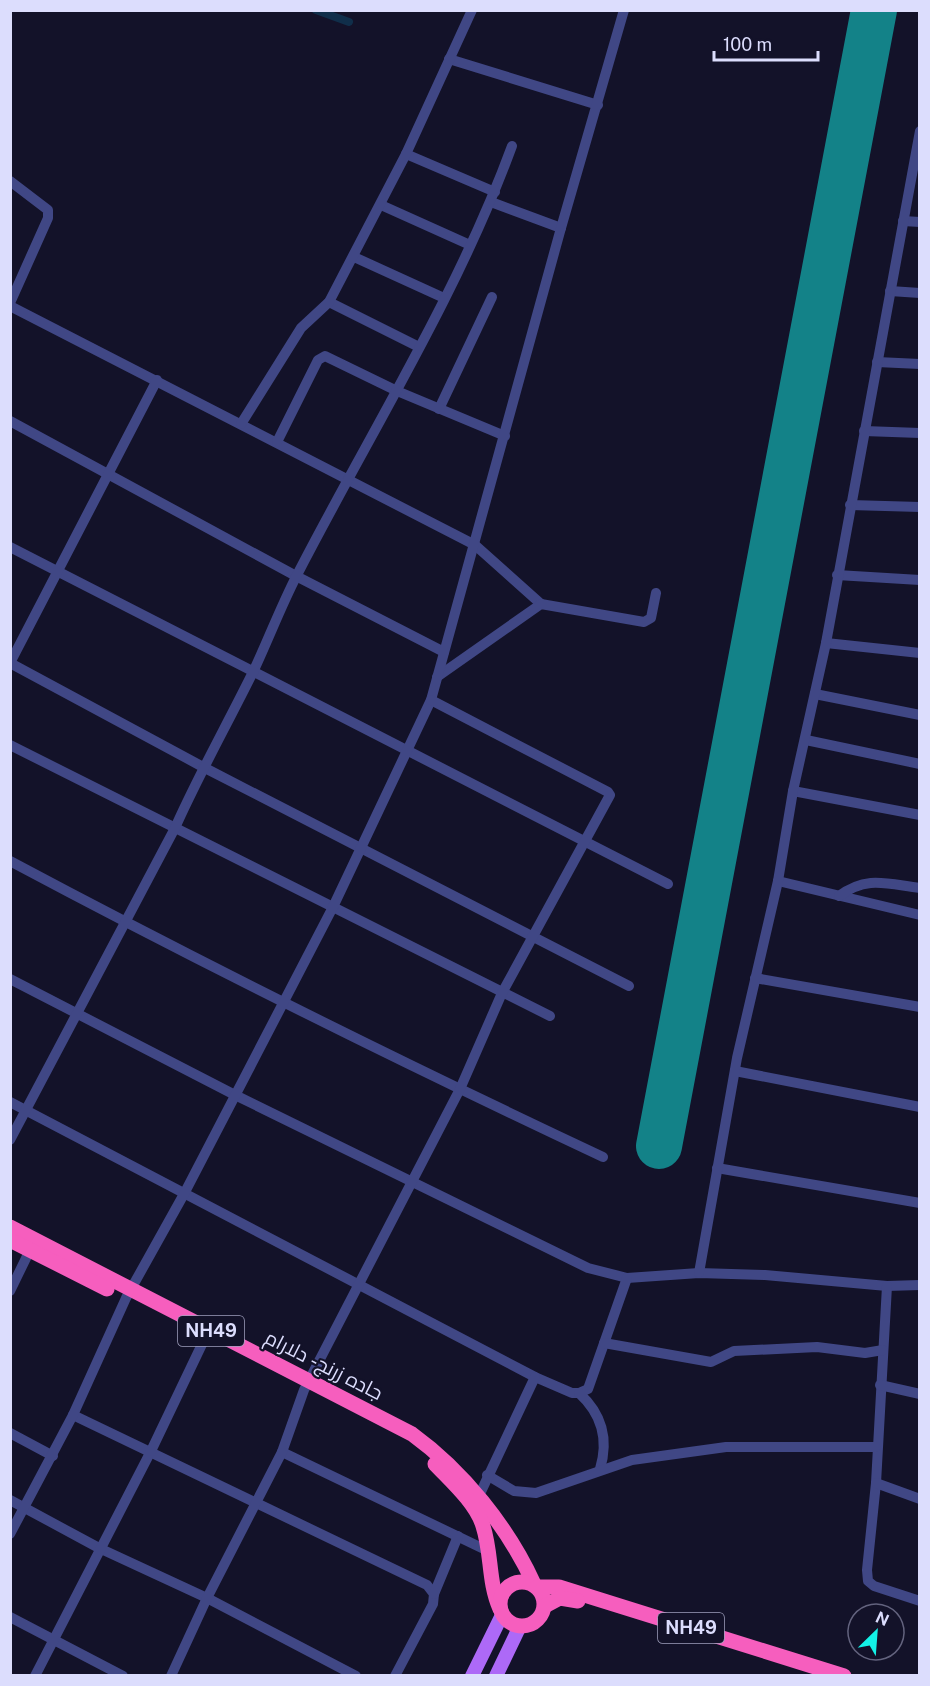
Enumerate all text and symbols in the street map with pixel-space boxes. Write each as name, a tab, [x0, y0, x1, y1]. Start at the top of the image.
scale bar	[714, 24, 818, 62]
text: 100 m	[723, 34, 772, 55]
road number: NH49	[178, 1316, 244, 1346]
street label: جاده زرنج - دلارام	[260, 1325, 387, 1407]
north arrow	[846, 1602, 906, 1662]
text: N	[872, 1608, 892, 1630]
road number: NH49	[658, 1613, 724, 1643]

